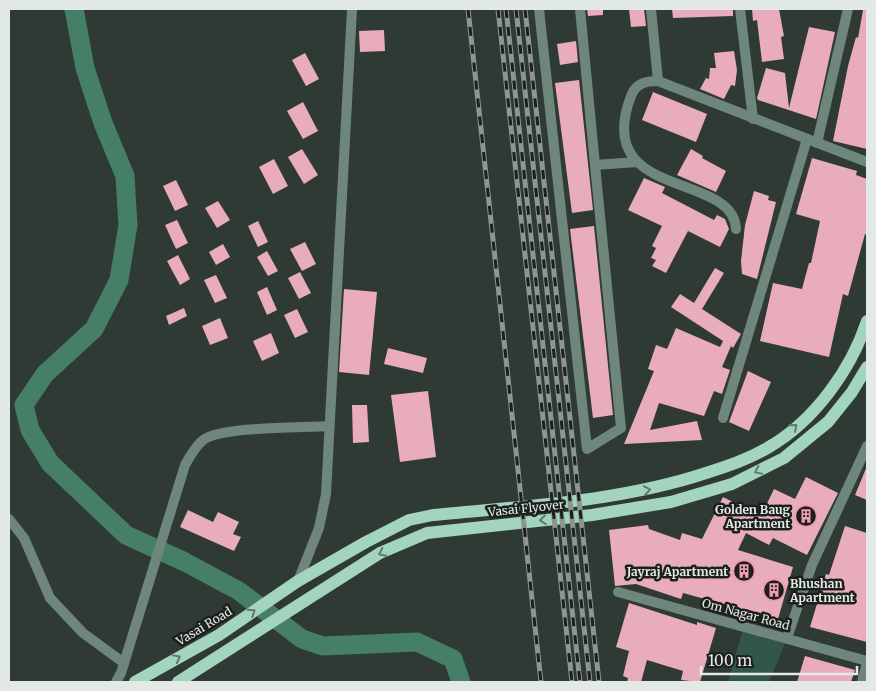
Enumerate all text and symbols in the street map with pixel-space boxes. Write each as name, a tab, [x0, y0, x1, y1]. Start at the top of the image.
one-way arrow	[789, 424, 798, 433]
one-way arrow	[754, 465, 763, 475]
one-way arrow	[642, 485, 651, 495]
street label: Vasai Flyover	[486, 496, 565, 520]
place label: Golden Baug Apartment	[715, 502, 790, 531]
building icon: Golden Baug Apartment	[794, 504, 818, 528]
one-way arrow	[539, 514, 547, 525]
one-way arrow	[379, 546, 388, 556]
building icon: Jayraj Apartment	[732, 559, 756, 583]
place label: Jayraj Apartment	[626, 564, 728, 579]
place label: Bhushan Apartment	[789, 576, 855, 605]
building icon: Bhushan Apartment	[762, 578, 786, 602]
street label: Om Nagar Road	[701, 595, 791, 633]
street label: Vasai Road	[173, 604, 235, 649]
one-way arrow	[247, 609, 256, 618]
scale bar	[701, 644, 857, 676]
text: 100 m	[708, 651, 752, 670]
one-way arrow	[172, 654, 181, 664]

